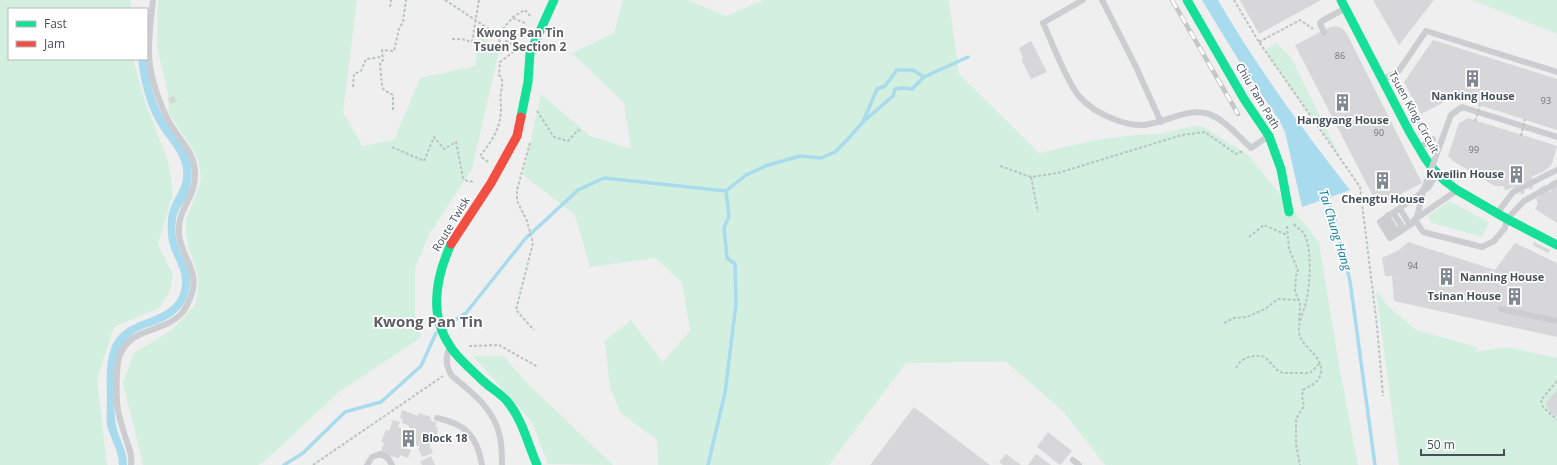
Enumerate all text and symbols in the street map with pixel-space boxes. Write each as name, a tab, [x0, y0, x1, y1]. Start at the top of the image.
legend	[8, 8, 148, 60]
text: Fast	[44, 15, 67, 32]
district label: Kwong Pan Tin Tsuen Section 2	[474, 24, 567, 55]
text: Jam	[43, 35, 65, 52]
house number: 86	[1335, 49, 1345, 62]
street label: Chiu Tam Path	[1233, 60, 1284, 132]
street label: Tsuen King Circuit	[1386, 68, 1443, 156]
building icon: Nanking House	[1463, 68, 1483, 88]
place label: Nanking House	[1431, 88, 1515, 103]
building icon: Hangyang House	[1333, 92, 1353, 112]
house number: 93	[1541, 94, 1551, 107]
place label: Hangyang House	[1297, 112, 1390, 127]
house number: 90	[1374, 126, 1384, 139]
house number: 99	[1469, 143, 1479, 156]
building icon: Kweilin House	[1507, 164, 1527, 184]
place label: Kweilin House	[1426, 166, 1504, 181]
building icon: Chengtu House	[1373, 171, 1393, 191]
water label: Tai Chung Hang	[1315, 187, 1356, 273]
place label: Chengtu House	[1341, 191, 1425, 206]
street label: Route Twisk	[428, 193, 473, 254]
house number: 94	[1408, 259, 1418, 272]
building icon: Nanning House	[1437, 267, 1457, 287]
place label: Nanning House	[1460, 269, 1545, 284]
building icon: Tsinan House	[1504, 286, 1524, 306]
place label: Tsinan House	[1427, 288, 1501, 303]
district label: Kwong Pan Tin	[373, 311, 483, 331]
building icon: Block 18	[399, 428, 419, 448]
place label: Block 18	[422, 430, 467, 445]
scale bar	[1421, 431, 1504, 457]
text: 50 m	[1427, 436, 1455, 453]

